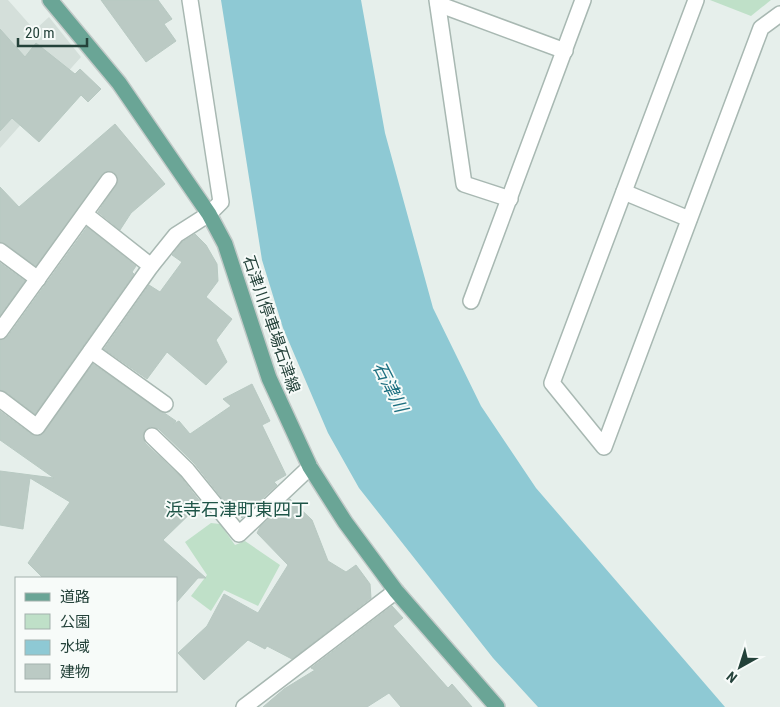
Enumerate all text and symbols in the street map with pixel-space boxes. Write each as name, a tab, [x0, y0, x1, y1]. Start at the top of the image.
scale bar	[18, 15, 86, 47]
text: 20 m	[25, 24, 55, 42]
street label: 石津川停車場石津線	[239, 253, 304, 395]
water label: 石津川	[369, 358, 413, 417]
district label: 浜寺石津町東四丁	[165, 499, 309, 520]
legend	[15, 577, 178, 692]
text: 道路	[60, 588, 90, 606]
text: 公園	[60, 613, 90, 631]
text: 水域	[60, 638, 90, 656]
north arrow	[715, 642, 765, 692]
text: 建物	[60, 663, 90, 681]
text: N	[723, 668, 740, 686]

